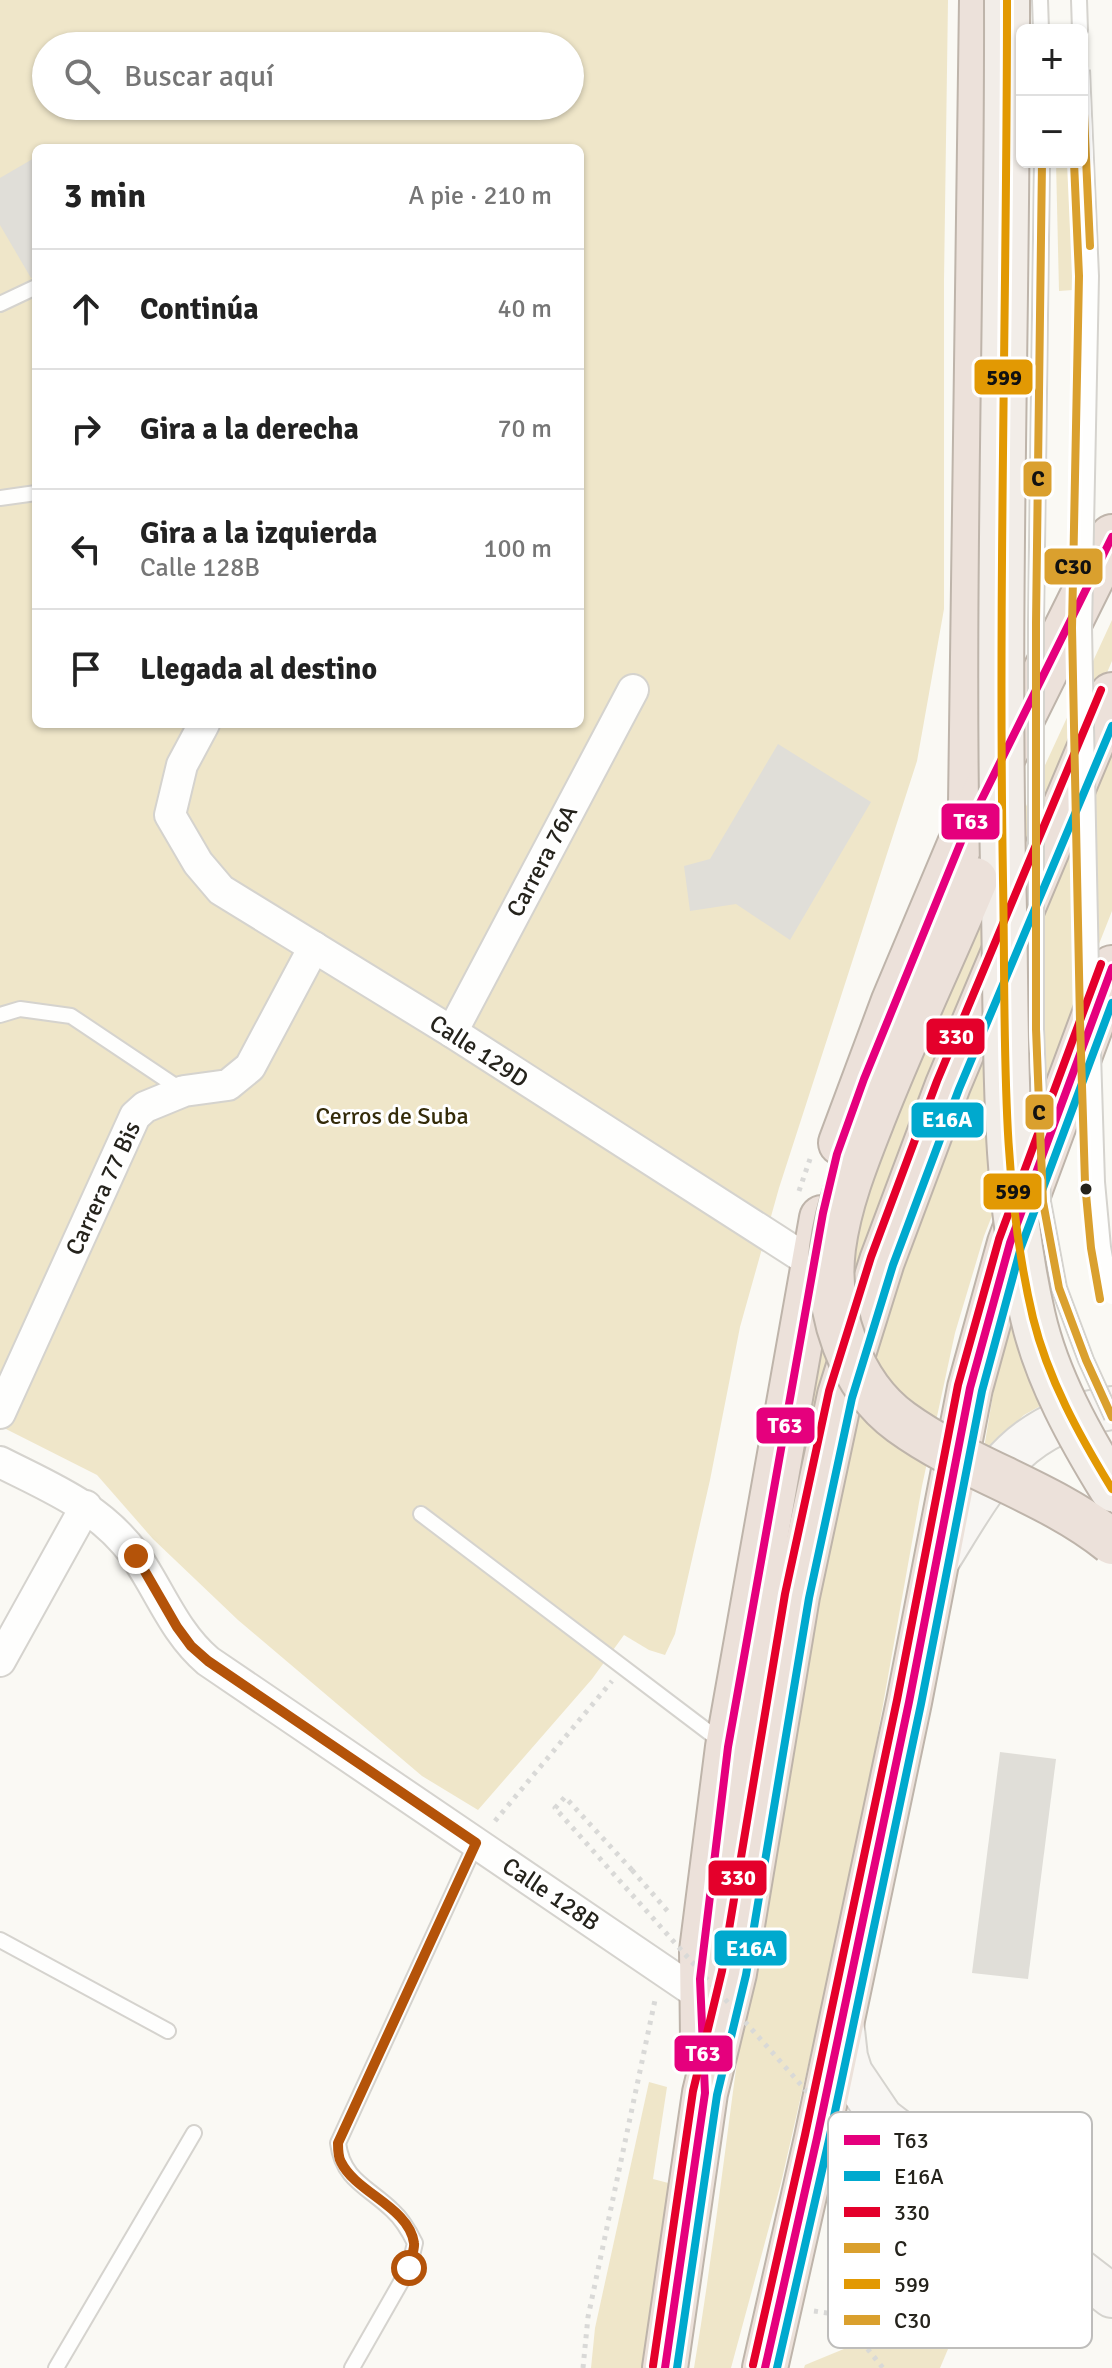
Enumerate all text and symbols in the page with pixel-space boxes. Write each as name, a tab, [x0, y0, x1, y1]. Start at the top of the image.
map controls	[1016, 24, 1088, 168]
button: +	[1016, 24, 1088, 96]
search box	[32, 32, 584, 120]
icon: search	[60, 54, 104, 98]
text: Buscar aquí	[124, 58, 274, 95]
button: −	[1016, 96, 1088, 168]
text: 3 min	[64, 175, 146, 217]
text: A pie · 210 m	[409, 180, 552, 212]
icon: ahead	[64, 287, 108, 331]
text: Continúa	[140, 291, 259, 328]
text: 40 m	[497, 293, 552, 325]
line badge: 599	[973, 358, 1034, 396]
text: 599	[986, 364, 1022, 391]
icon: right	[64, 407, 108, 451]
text: Gira a la derecha	[140, 411, 359, 448]
text: 70 m	[497, 413, 552, 445]
line badge: C	[1022, 460, 1053, 498]
text: C	[1031, 465, 1045, 492]
text: Gira a la izquierda	[140, 515, 377, 552]
icon: left	[64, 527, 108, 571]
text: 100 m	[483, 533, 552, 565]
line badge: C30	[1043, 547, 1104, 586]
text: Calle 128B	[140, 552, 260, 584]
text: C30	[1054, 553, 1092, 580]
icon: arrive	[64, 647, 108, 691]
text: Llegada al destino	[140, 651, 377, 688]
street label: Carrera 76A	[500, 800, 584, 922]
line badge: T63	[940, 802, 1001, 841]
text: T63	[954, 808, 988, 835]
street label: Calle 129D	[424, 1008, 534, 1094]
line badge: 330	[925, 1017, 986, 1056]
text: 330	[938, 1023, 974, 1050]
line badge: C	[1024, 1093, 1055, 1131]
text: C	[1032, 1099, 1046, 1126]
park label: Cerros de Suba	[315, 1101, 469, 1131]
line badge: E16A	[910, 1101, 985, 1139]
text: E16A	[922, 1106, 972, 1133]
street label: Carrera 77 Bis	[59, 1116, 147, 1260]
line badge: 599	[982, 1172, 1043, 1211]
text: 599	[995, 1178, 1031, 1205]
unlabelled marker	[1078, 1181, 1094, 1197]
line badge: T63	[755, 1406, 816, 1445]
text: T63	[768, 1412, 802, 1439]
route end	[118, 1538, 154, 1574]
street label: Calle 128B	[497, 1851, 605, 1937]
line badge: 330	[707, 1859, 768, 1897]
text: 330	[720, 1864, 756, 1891]
line badge: E16A	[713, 1929, 788, 1967]
text: E16A	[726, 1935, 776, 1962]
line badge: T63	[673, 2034, 734, 2073]
text: T63	[686, 2040, 720, 2067]
legend	[828, 2112, 1092, 2348]
text: T63	[894, 2127, 929, 2154]
text: E16A	[894, 2163, 944, 2190]
text: 330	[894, 2199, 930, 2226]
text: C	[894, 2235, 907, 2262]
route start	[391, 2250, 427, 2286]
text: 599	[894, 2271, 930, 2298]
text: C30	[894, 2307, 931, 2334]

